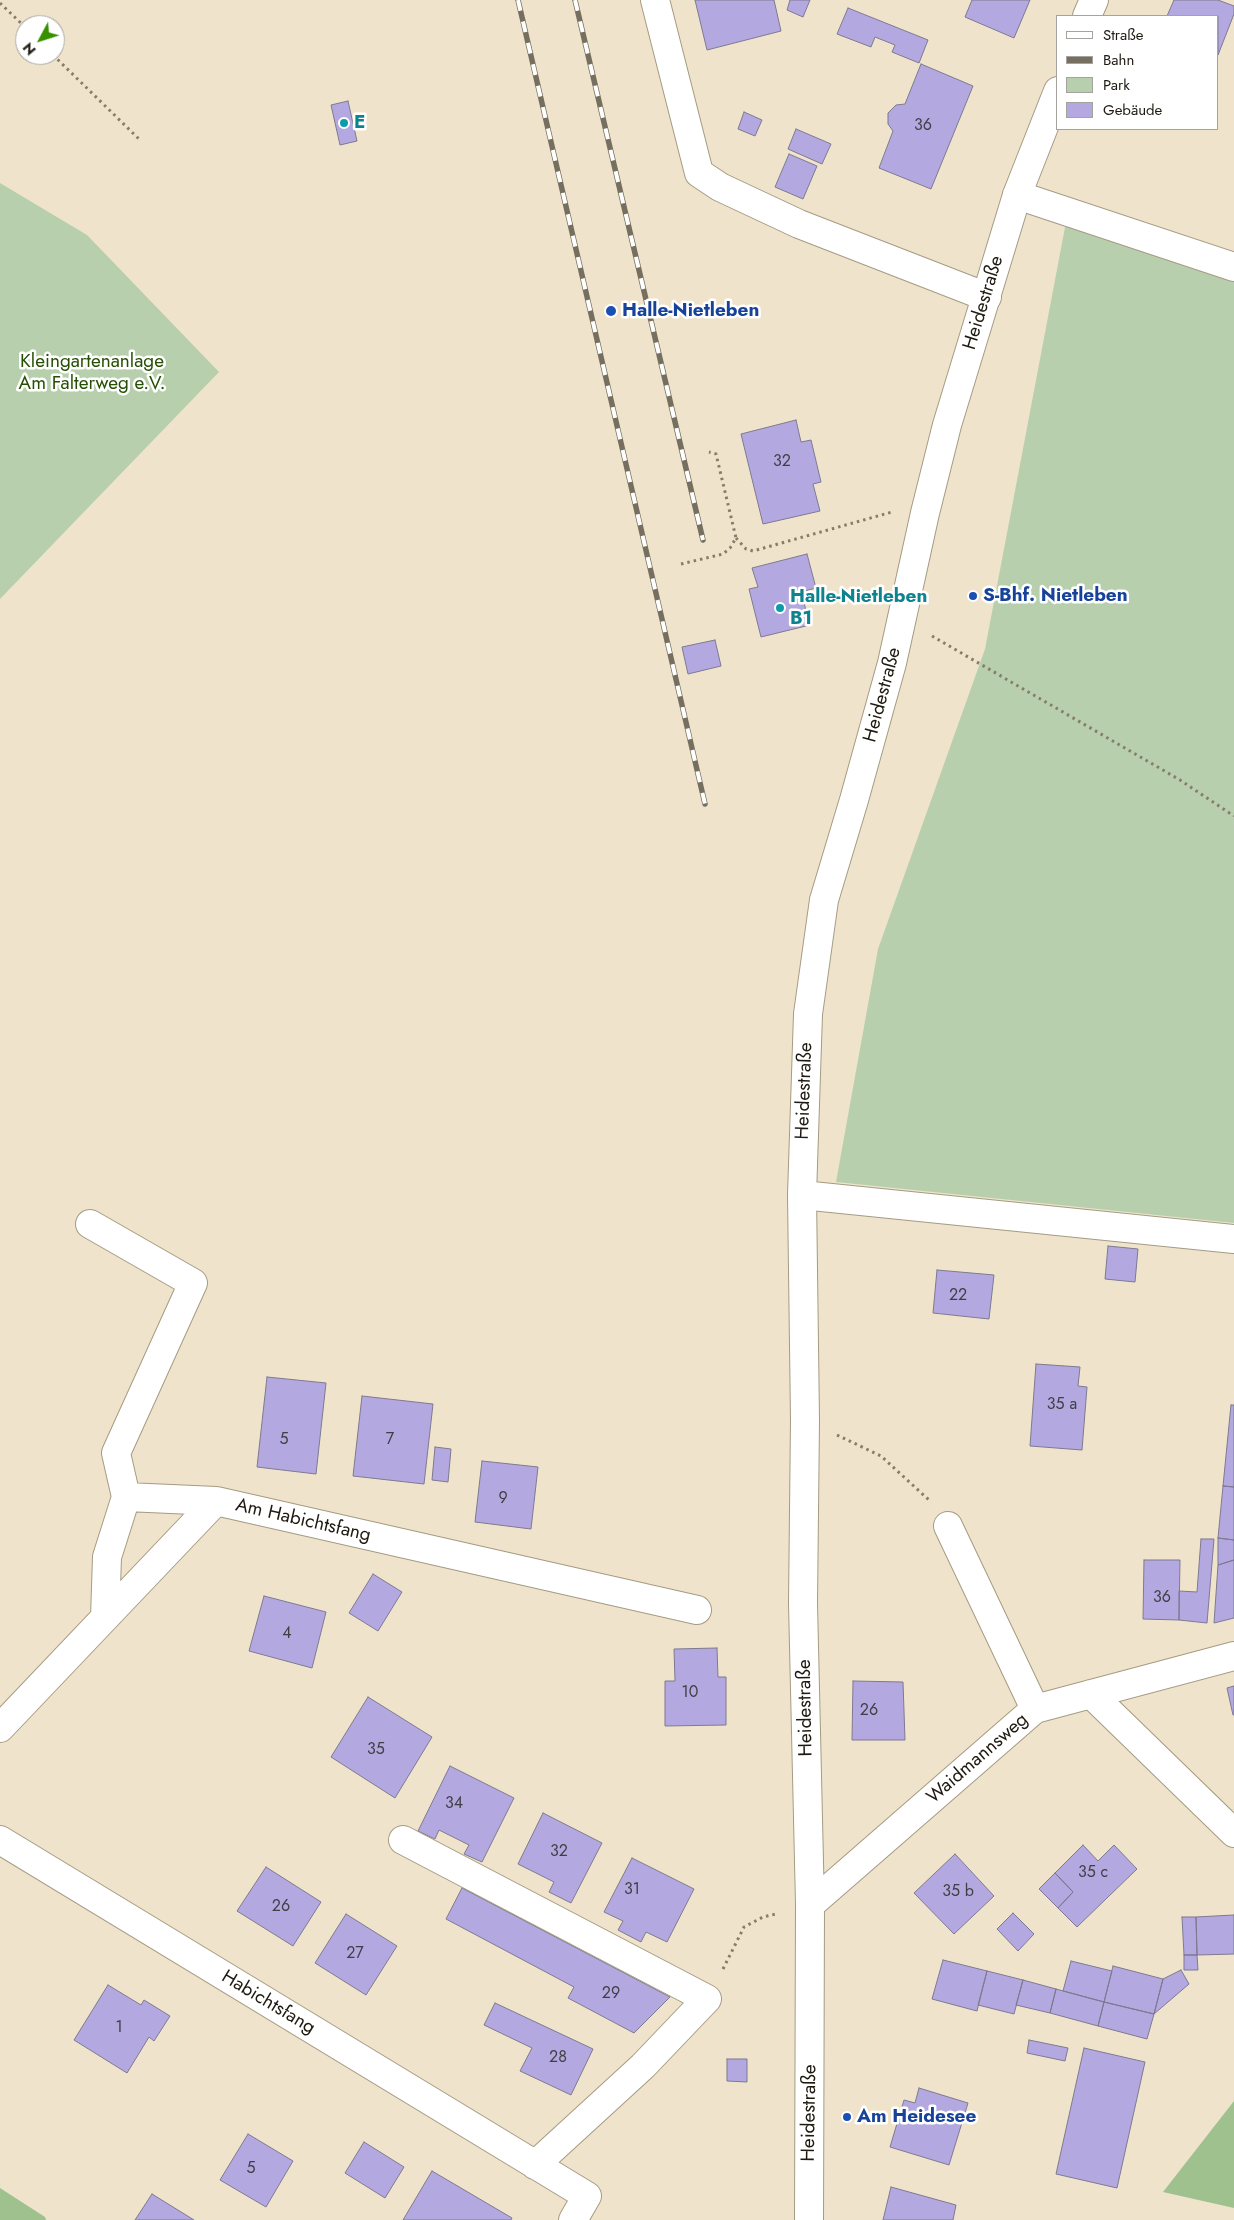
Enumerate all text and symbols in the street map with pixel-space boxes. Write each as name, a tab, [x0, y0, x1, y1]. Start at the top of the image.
north arrow	[15, 15, 65, 65]
legend	[1056, 15, 1219, 130]
text: Straße	[1103, 24, 1143, 46]
text: N	[18, 38, 41, 60]
text: Bahn	[1103, 49, 1134, 71]
text: Park	[1103, 74, 1130, 96]
text: Gebäude	[1103, 99, 1162, 121]
place label: E	[354, 112, 365, 134]
house number: 36	[914, 116, 932, 136]
marker: E	[338, 117, 350, 129]
street label: Heidestraße	[959, 253, 1009, 353]
place label: Halle-Nietleben	[622, 300, 759, 322]
marker: Halle-Nietleben	[604, 304, 618, 318]
park label: Kleingartenanlage Am Falterweg e.V.	[19, 351, 165, 395]
house number: 32	[773, 452, 791, 472]
place label: S-Bhf. Nietleben	[983, 585, 1128, 607]
place label: Halle-Nietleben B1	[790, 586, 927, 630]
marker: S-Bhf. Nietleben	[967, 590, 979, 602]
marker: Halle-Nietleben B1	[774, 602, 786, 614]
street label: Heidestraße	[859, 645, 907, 745]
street label: Heidestraße	[792, 1042, 818, 1140]
house number: 22	[949, 1286, 967, 1306]
house number: 35 a	[1047, 1395, 1077, 1415]
house number: 5	[279, 1430, 289, 1450]
house number: 7	[386, 1430, 394, 1450]
house number: 9	[498, 1489, 508, 1509]
street label: Am Habichtsfang	[233, 1494, 373, 1548]
house number: 36	[1153, 1588, 1171, 1608]
house number: 4	[282, 1624, 292, 1644]
street label: Heidestraße	[794, 1659, 818, 1757]
house number: 10	[682, 1683, 698, 1703]
house number: 26	[860, 1701, 878, 1721]
street label: Waidmannsweg	[923, 1709, 1033, 1809]
house number: 35	[367, 1740, 385, 1760]
house number: 34	[445, 1794, 463, 1814]
house number: 32	[550, 1842, 568, 1862]
house number: 35 c	[1078, 1863, 1108, 1883]
house number: 31	[624, 1880, 640, 1900]
house number: 35 b	[942, 1882, 974, 1902]
house number: 26	[272, 1897, 290, 1917]
house number: 27	[346, 1944, 364, 1964]
street label: Habichtsfang	[217, 1966, 319, 2040]
house number: 29	[602, 1984, 620, 2004]
house number: 1	[115, 2018, 123, 2038]
house number: 28	[549, 2048, 567, 2068]
street label: Heidestraße	[798, 2064, 822, 2162]
place label: Am Heidesee	[857, 2106, 976, 2128]
marker: Am Heidesee	[841, 2111, 853, 2123]
house number: 5	[246, 2159, 256, 2179]

